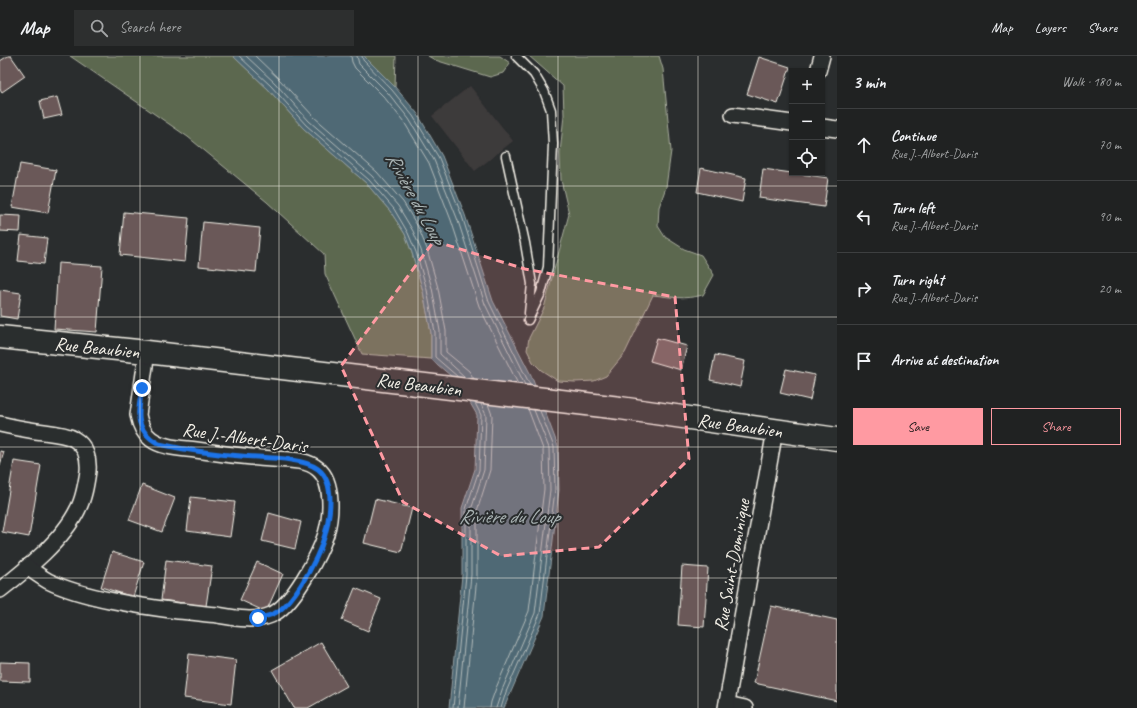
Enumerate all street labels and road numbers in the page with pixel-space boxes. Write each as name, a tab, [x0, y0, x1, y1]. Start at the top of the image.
street label: Rue Beaubien	[53, 332, 141, 364]
street label: Rue Beaubien	[375, 368, 463, 402]
street label: Rue Beaubien	[696, 408, 784, 444]
street label: Rue J.-Albert-Daris	[181, 417, 310, 459]
street label: Rue Saint-Dominique	[709, 496, 756, 633]

